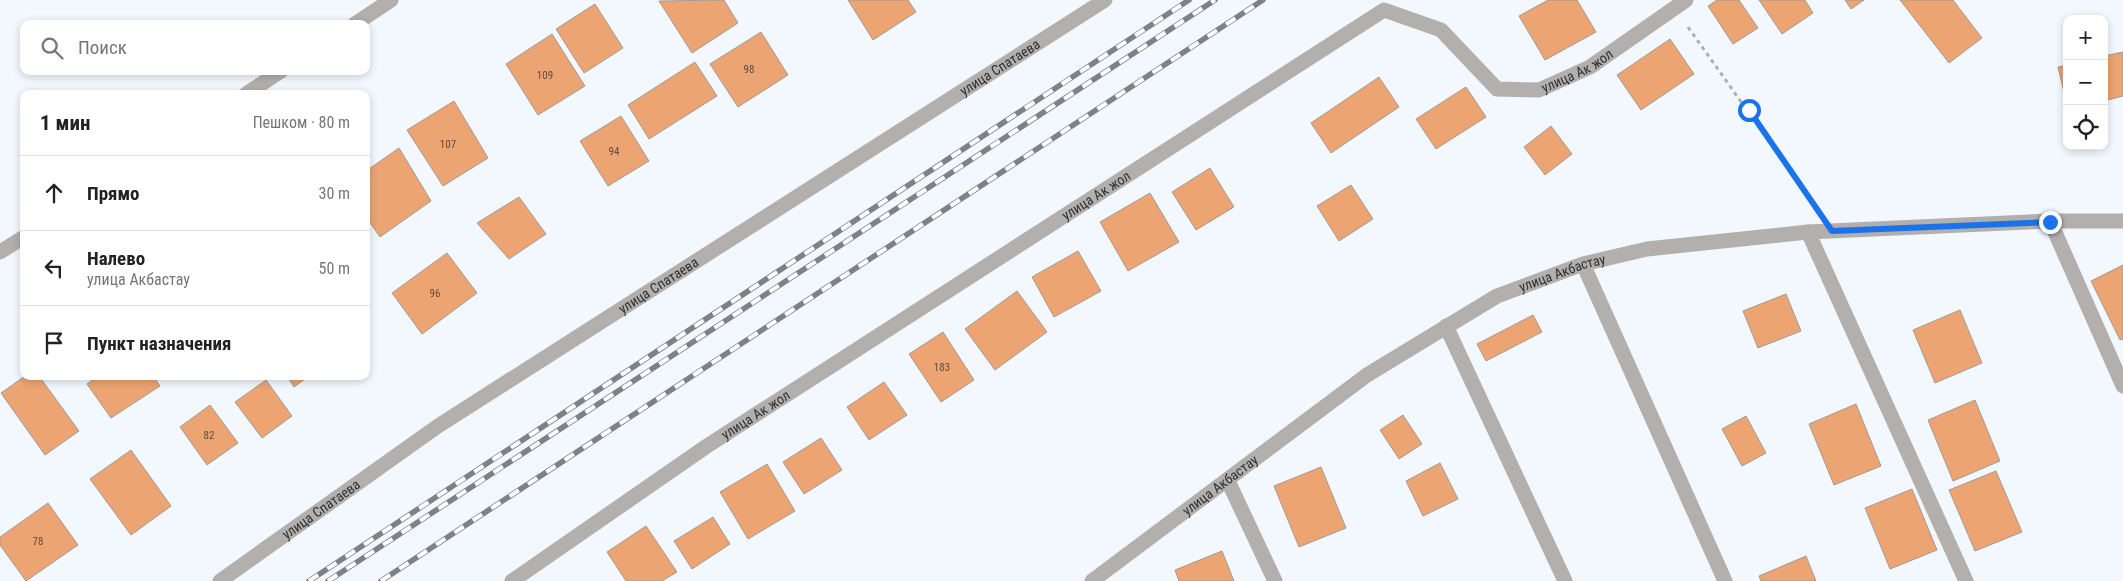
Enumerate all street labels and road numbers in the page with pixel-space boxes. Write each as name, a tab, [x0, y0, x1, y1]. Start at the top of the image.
street label: улица Спатаева	[957, 36, 1043, 99]
street label: улица Ак жол	[1539, 46, 1616, 96]
street label: улица Ак жол	[1059, 167, 1133, 223]
street label: улица Акбастау	[1517, 251, 1607, 295]
street label: улица Спатаева	[615, 254, 701, 317]
street label: улица Ак жол	[718, 387, 793, 443]
street label: улица Акбастау	[1179, 452, 1261, 519]
street label: улица Спатаева	[279, 476, 363, 542]

